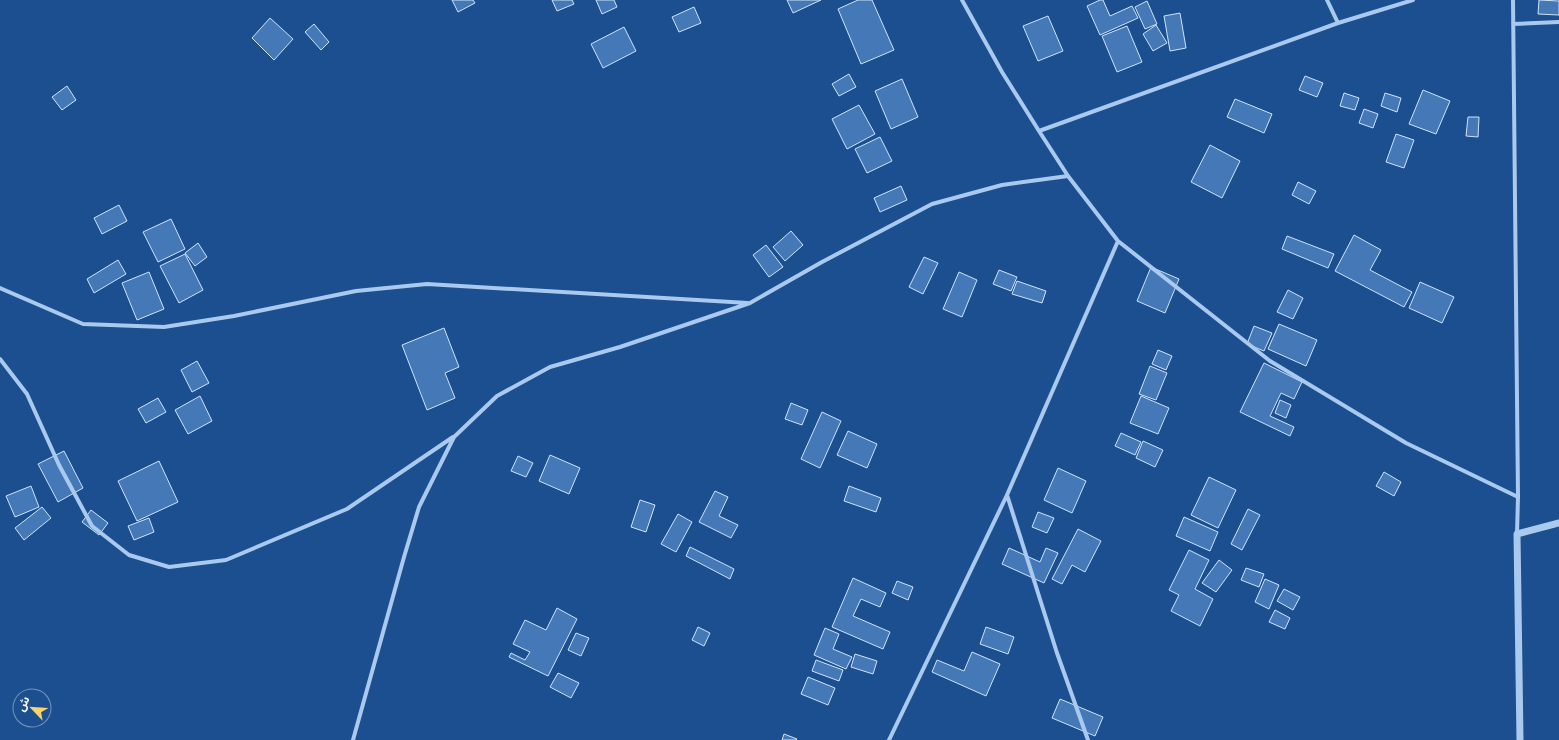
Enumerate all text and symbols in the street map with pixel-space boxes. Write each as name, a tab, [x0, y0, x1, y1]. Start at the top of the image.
north arrow	[12, 688, 52, 728]
text: ش	[14, 694, 32, 714]

